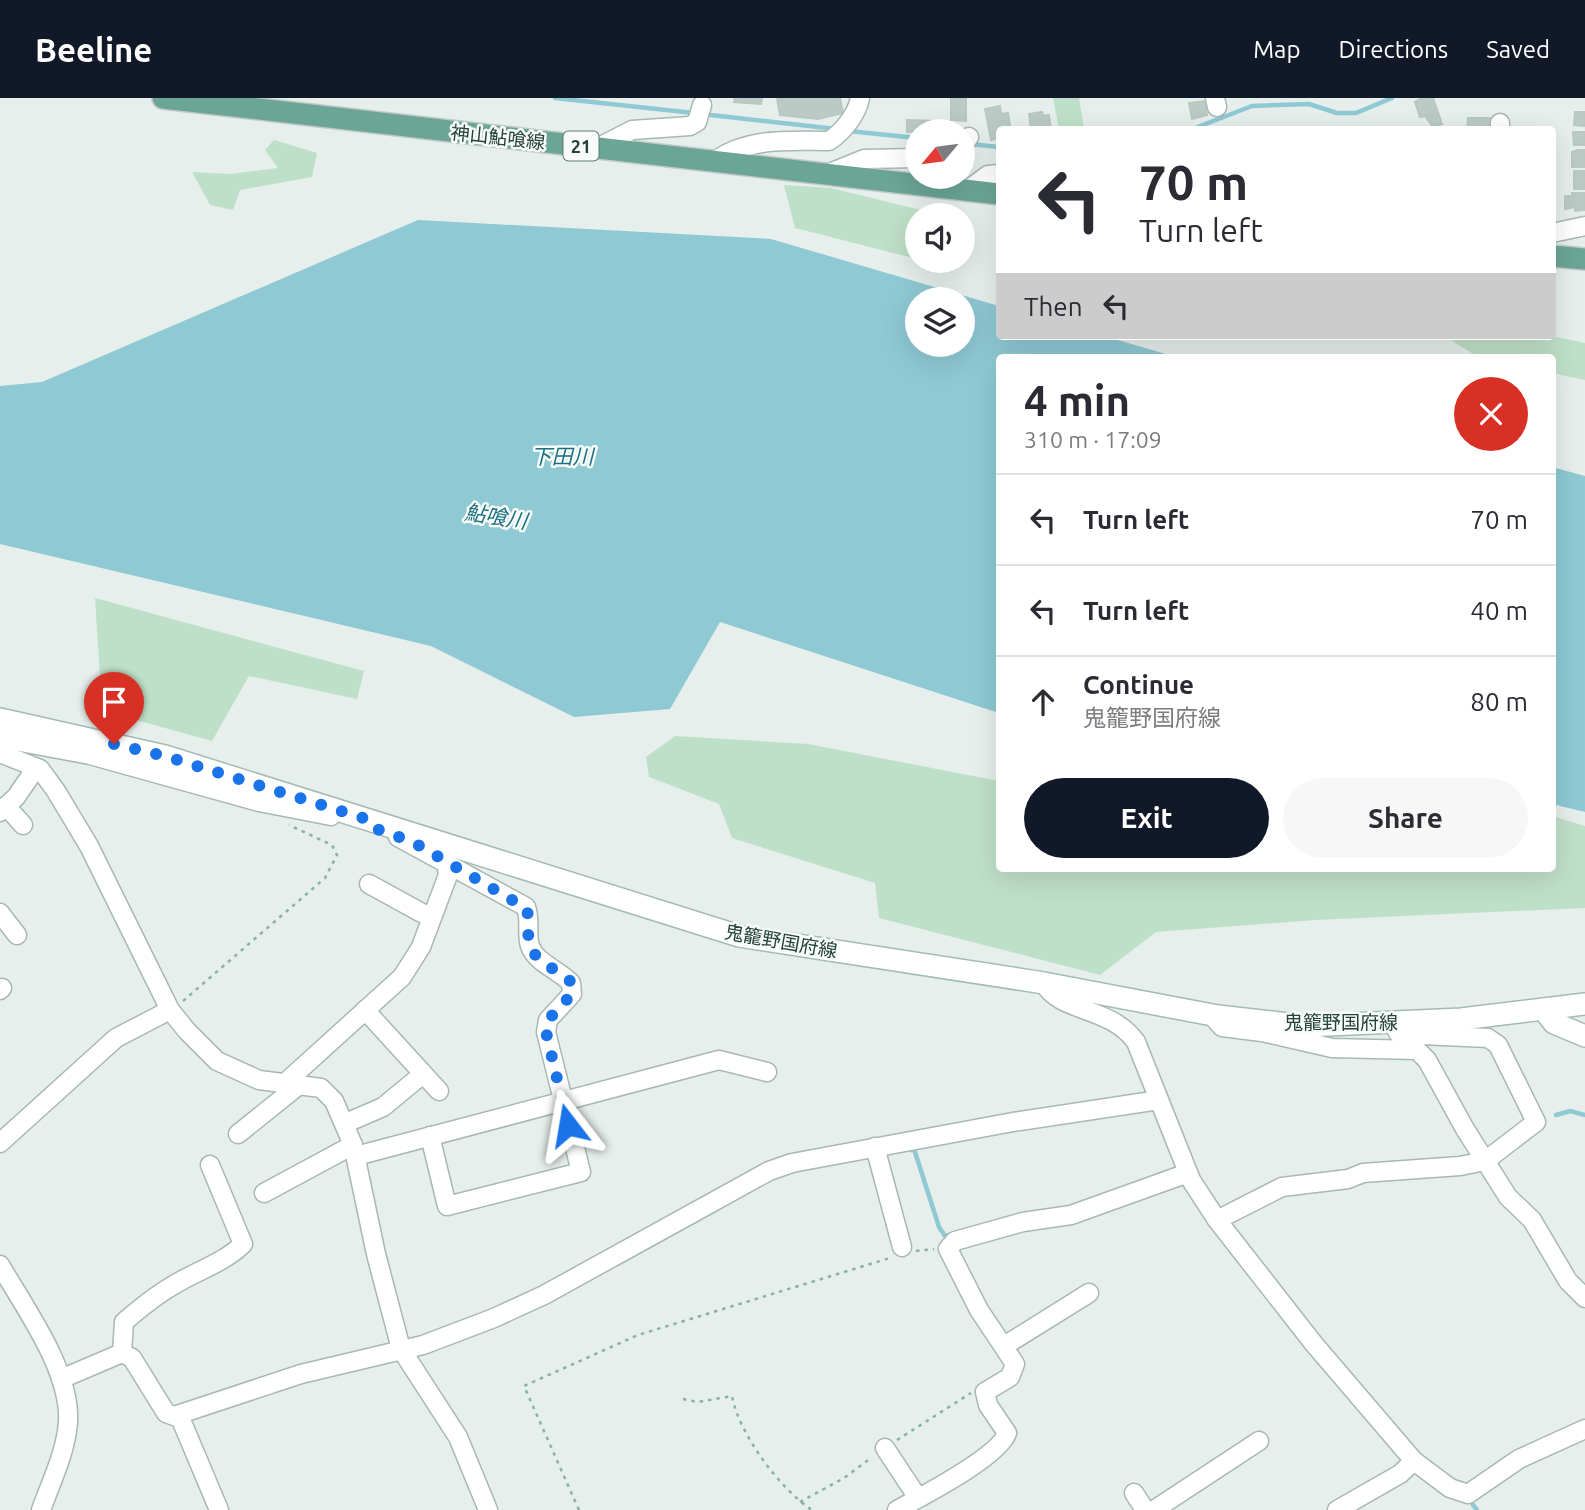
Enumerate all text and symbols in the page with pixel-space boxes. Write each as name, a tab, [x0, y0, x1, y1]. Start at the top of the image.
text: Beeline	[35, 31, 152, 68]
text: Map	[1253, 36, 1300, 63]
text: Directions	[1338, 36, 1448, 63]
text: Saved	[1486, 36, 1550, 63]
north arrow	[905, 119, 975, 189]
map controls	[905, 119, 975, 357]
street label: 神山鮎喰線	[450, 121, 546, 153]
road number: 21	[564, 131, 598, 160]
icon: left	[1024, 154, 1115, 245]
text: 70 m	[1139, 154, 1248, 209]
button: sound	[905, 203, 975, 273]
text: Turn left	[1139, 212, 1263, 248]
button: layers	[905, 287, 975, 357]
icon: left	[1097, 287, 1135, 325]
text: Then	[1024, 292, 1083, 321]
text: 4 min	[1024, 377, 1130, 424]
button: close	[1454, 377, 1528, 451]
text: 310 m · 17:09	[1024, 427, 1162, 452]
water label: 下田川	[531, 444, 595, 468]
water label: 鮎喰川	[463, 499, 531, 533]
icon: left	[1024, 501, 1062, 539]
text: Turn left	[1083, 505, 1189, 534]
text: 70 m	[1470, 505, 1528, 534]
icon: left	[1024, 592, 1062, 630]
text: Turn left	[1083, 596, 1189, 625]
text: 40 m	[1470, 596, 1528, 625]
text: Continue	[1083, 670, 1194, 699]
pin	[84, 672, 144, 744]
icon: arrive	[95, 683, 133, 721]
icon: ahead	[1024, 683, 1062, 721]
text: 80 m	[1470, 687, 1528, 716]
text: 鬼籠野国府線	[1083, 705, 1221, 730]
button: Exit	[1024, 778, 1269, 858]
button: Share	[1283, 778, 1528, 858]
street label: 鬼籠野国府線	[723, 920, 839, 962]
street label: 鬼籠野国府線	[1284, 1011, 1398, 1033]
position arrow	[531, 1088, 605, 1162]

